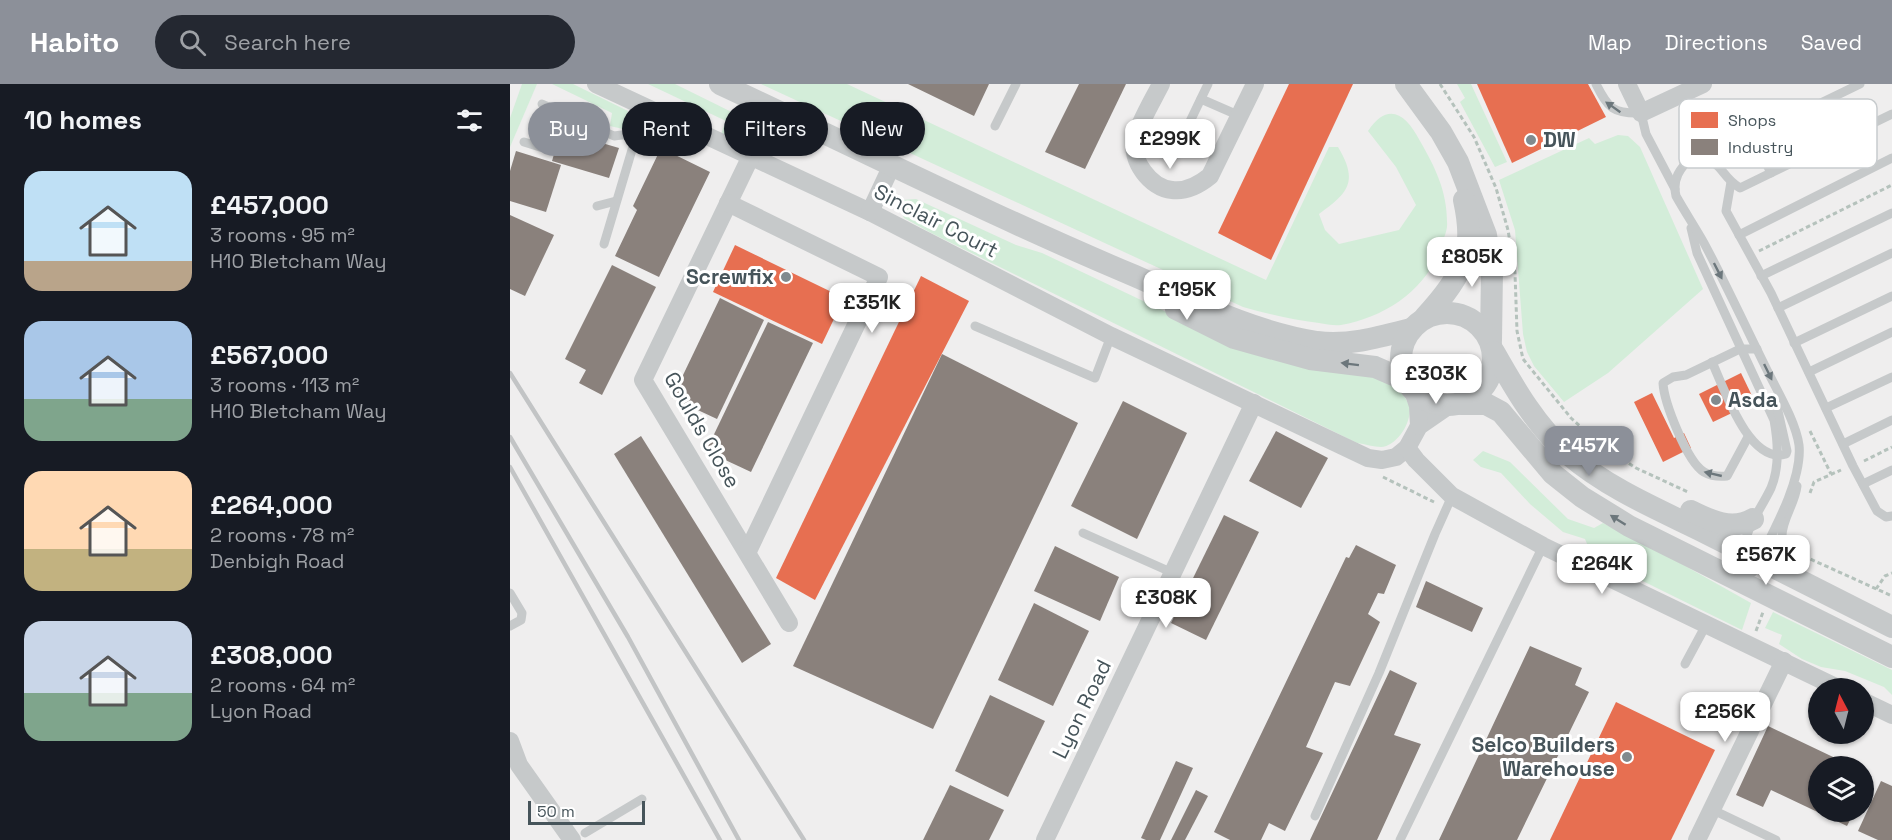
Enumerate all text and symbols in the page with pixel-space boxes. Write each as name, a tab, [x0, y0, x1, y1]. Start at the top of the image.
search box	[155, 15, 575, 69]
text: Habito	[30, 24, 119, 60]
icon: search	[176, 26, 209, 59]
text: Search here	[224, 28, 351, 56]
text: Map	[1588, 29, 1632, 56]
text: Directions	[1665, 29, 1768, 56]
text: Saved	[1801, 29, 1862, 56]
legend	[1679, 99, 1877, 168]
one-way arrow	[1606, 101, 1622, 113]
chip: Buy	[528, 102, 610, 156]
chip: Rent	[622, 102, 712, 156]
chip: Filters	[724, 102, 828, 156]
chip: New	[840, 102, 925, 156]
text: 10 homes	[24, 103, 142, 137]
icon: filters	[453, 104, 486, 137]
text: Shops	[1728, 110, 1776, 131]
pin: £299K	[1128, 119, 1212, 170]
text: £299K	[1139, 125, 1201, 151]
place label: DW	[1543, 126, 1576, 153]
marker: DW	[1524, 133, 1538, 147]
text: Industry	[1728, 137, 1793, 158]
street label: Sinclair Court	[869, 178, 1003, 263]
text: £457,000	[210, 188, 329, 222]
icon: home	[72, 195, 144, 267]
text: 3 rooms · 95 m²	[210, 222, 355, 248]
pin: £805K	[1430, 237, 1514, 288]
text: £805K	[1441, 243, 1503, 269]
text: H10 Bletcham Way	[210, 248, 387, 274]
one-way arrow	[1713, 262, 1723, 279]
place label: Screwfix	[686, 263, 774, 290]
marker: Screwfix	[779, 270, 793, 284]
pin: £195K	[1145, 270, 1229, 321]
text: £195K	[1158, 276, 1216, 302]
pin: £351K	[830, 283, 914, 334]
text: £351K	[843, 289, 901, 315]
text: £567,000	[210, 338, 328, 372]
icon: home	[72, 345, 144, 417]
pin: £303K	[1394, 354, 1478, 405]
one-way arrow	[1340, 359, 1359, 368]
text: £303K	[1405, 360, 1467, 386]
one-way arrow	[1763, 364, 1773, 381]
street label: Goulds Close	[658, 367, 747, 493]
text: 3 rooms · 113 m²	[210, 372, 359, 398]
place label: Asda	[1728, 386, 1778, 413]
marker: Asda	[1709, 393, 1723, 407]
text: H10 Bletcham Way	[210, 398, 387, 424]
pin: £457K	[1547, 426, 1631, 477]
text: £457K	[1559, 432, 1619, 458]
one-way arrow	[1703, 469, 1722, 478]
text: £264,000	[210, 488, 333, 522]
icon: home	[72, 495, 144, 567]
one-way arrow	[1610, 514, 1626, 525]
text: 2 rooms · 78 m²	[210, 522, 354, 548]
pin: £567K	[1724, 535, 1808, 586]
text: £567K	[1736, 541, 1796, 567]
pin: £264K	[1560, 544, 1644, 595]
text: Denbigh Road	[210, 548, 344, 574]
text: £264K	[1571, 550, 1633, 576]
pin: £308K	[1124, 578, 1208, 629]
text: £308K	[1135, 584, 1197, 610]
text: £308,000	[210, 638, 333, 672]
icon: home	[72, 645, 144, 717]
street label: Lyon Road	[1046, 655, 1117, 763]
text: 2 rooms · 64 m²	[210, 672, 355, 698]
north arrow	[1808, 678, 1874, 744]
map controls	[1808, 678, 1874, 822]
pin: £256K	[1683, 692, 1767, 743]
text: Lyon Road	[210, 698, 312, 724]
text: £256K	[1694, 698, 1756, 724]
place label: Selco Builders Warehouse	[1471, 731, 1615, 782]
marker: Selco Builders Warehouse	[1620, 750, 1634, 764]
button: layers	[1808, 756, 1874, 822]
scale bar	[528, 798, 645, 826]
text: 50 m	[537, 801, 575, 822]

